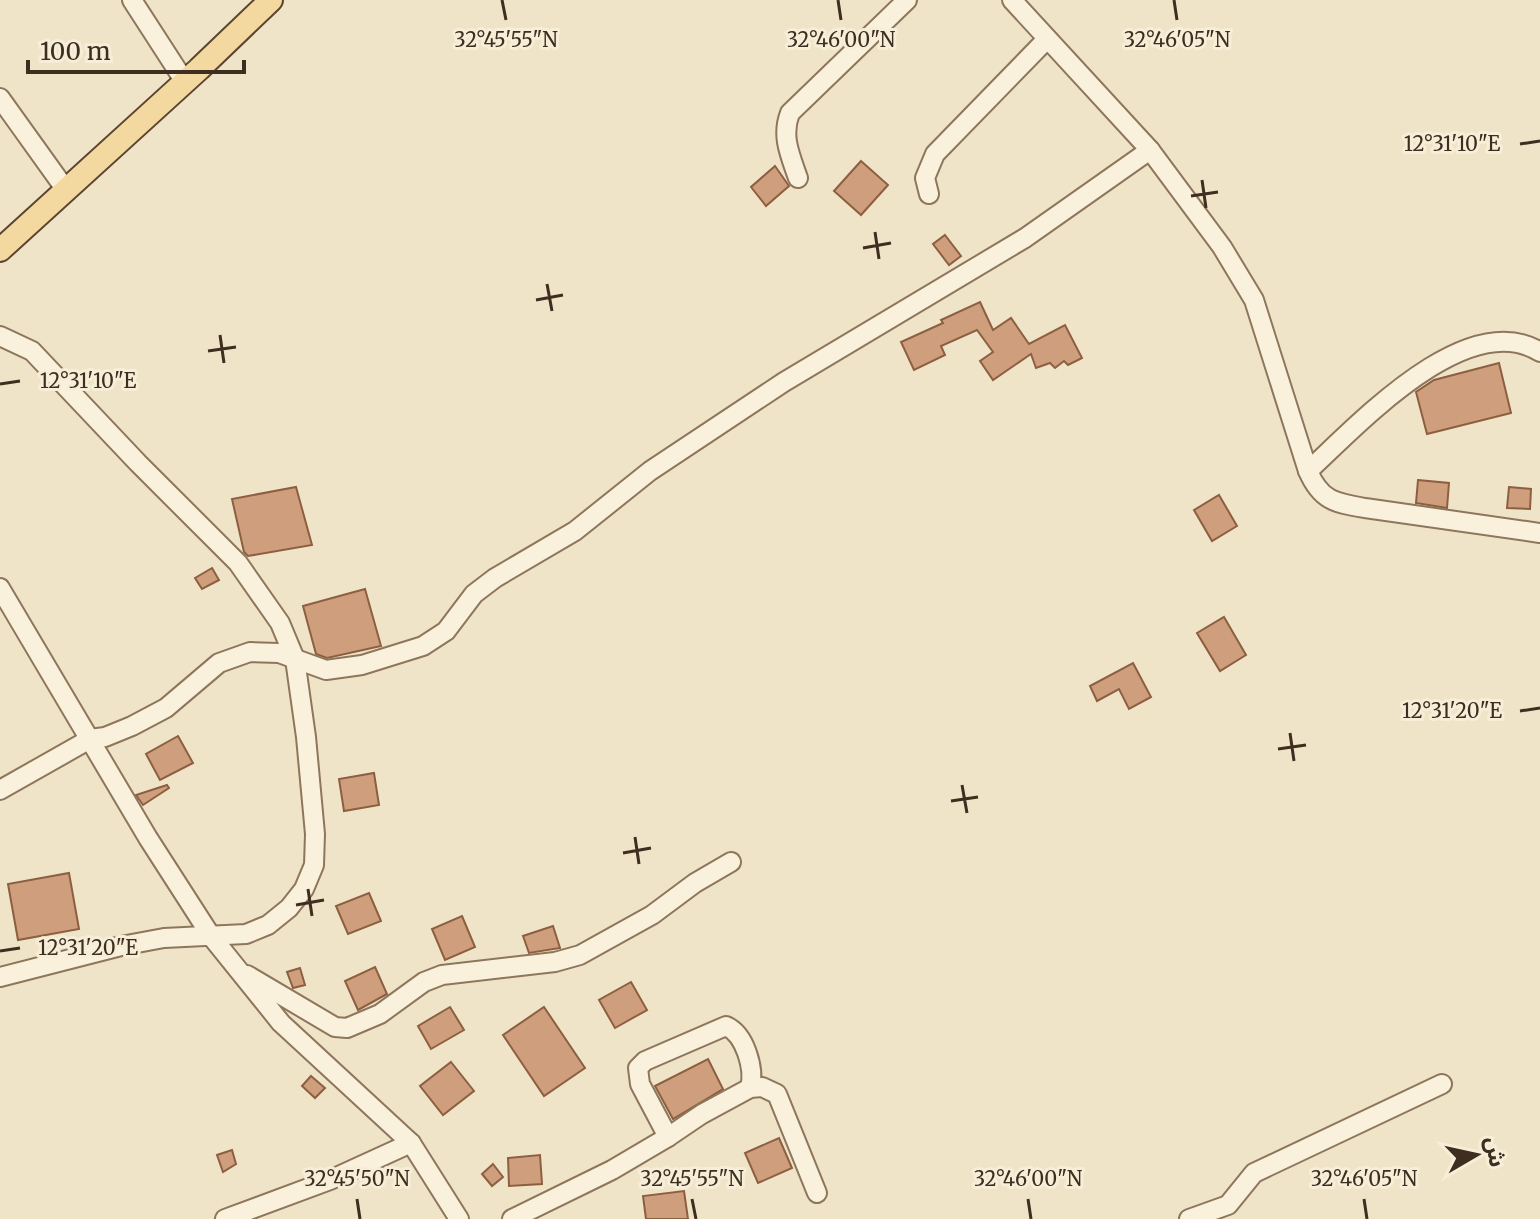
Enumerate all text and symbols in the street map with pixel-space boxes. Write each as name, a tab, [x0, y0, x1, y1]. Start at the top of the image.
scale bar	[28, 24, 244, 74]
text: 32°45'55"N	[454, 27, 558, 52]
text: 32°46'00"N	[787, 27, 896, 52]
text: 32°46'05"N	[1124, 27, 1231, 52]
text: 100 m	[40, 36, 111, 67]
text: 12°31'10"E	[1404, 131, 1501, 156]
text: 12°31'10"E	[40, 368, 137, 393]
text: 12°31'20"E	[1402, 698, 1502, 723]
text: 12°31'20"E	[38, 935, 138, 960]
north arrow	[1436, 1115, 1516, 1195]
text: ش	[1480, 1135, 1512, 1169]
text: 32°45'50"N	[304, 1166, 410, 1191]
text: 32°45'55"N	[640, 1166, 744, 1191]
text: 32°46'00"N	[974, 1166, 1083, 1191]
text: 32°46'05"N	[1311, 1166, 1418, 1191]

